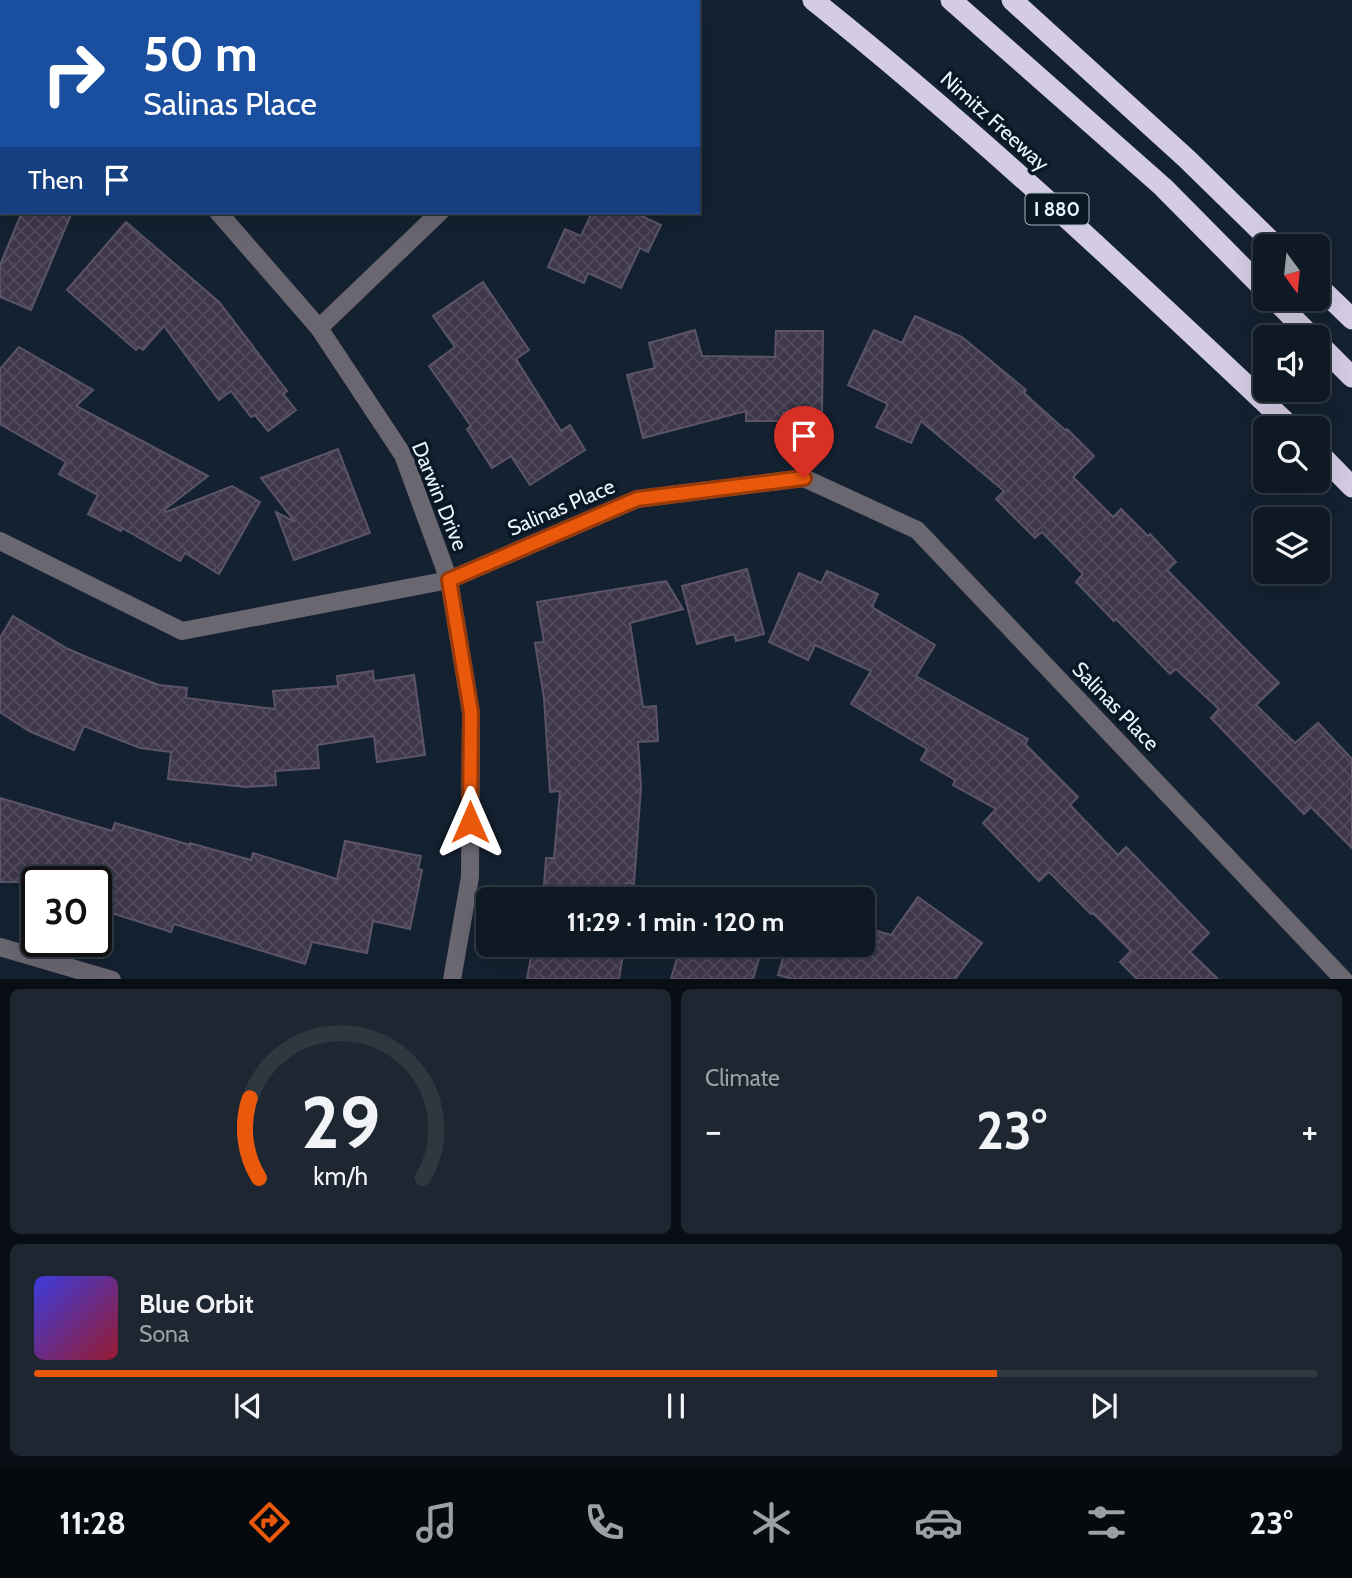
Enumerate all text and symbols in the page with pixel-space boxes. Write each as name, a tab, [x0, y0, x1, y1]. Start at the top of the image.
text: 50 m	[143, 24, 258, 83]
icon: right	[28, 28, 119, 119]
street label: Nimitz Freeway	[936, 66, 1055, 176]
text: Salinas Place	[143, 84, 317, 123]
icon: arrive	[98, 161, 136, 199]
text: Then	[28, 164, 84, 196]
road number: I 880	[1026, 194, 1088, 224]
north arrow	[1253, 234, 1330, 312]
map controls	[1253, 234, 1330, 584]
button: sound	[1253, 325, 1330, 402]
pin	[774, 406, 834, 478]
button: search	[1253, 416, 1330, 493]
icon: arrive	[785, 417, 823, 455]
street label: Darwin Drive	[407, 438, 473, 554]
street label: Salinas Place	[504, 473, 619, 541]
button: layers	[1253, 507, 1330, 584]
street label: Salinas Place	[1067, 656, 1165, 756]
position arrow	[433, 785, 507, 859]
speed limit sign: 30	[21, 866, 112, 957]
text: 11:29 · 1 min · 120 m	[567, 906, 784, 938]
text: Climate	[705, 1064, 780, 1092]
text: 29	[301, 1078, 380, 1166]
text: 23°	[976, 1099, 1047, 1162]
text: −	[705, 1107, 722, 1154]
text: +	[1301, 1107, 1318, 1154]
text: km/h	[313, 1160, 368, 1190]
text: Blue Orbit	[139, 1288, 254, 1320]
text: Sona	[139, 1320, 189, 1348]
icon: previous	[229, 1387, 267, 1425]
icon: pause	[657, 1387, 695, 1425]
icon: next	[1085, 1387, 1123, 1425]
icon: directions	[245, 1498, 294, 1547]
icon: music	[412, 1498, 461, 1547]
icon: phone	[580, 1498, 629, 1547]
icon: climate	[747, 1498, 796, 1547]
icon: car	[914, 1498, 963, 1547]
icon: filters	[1082, 1498, 1131, 1547]
text: 11:28	[59, 1503, 126, 1542]
text: 23°	[1249, 1503, 1293, 1542]

